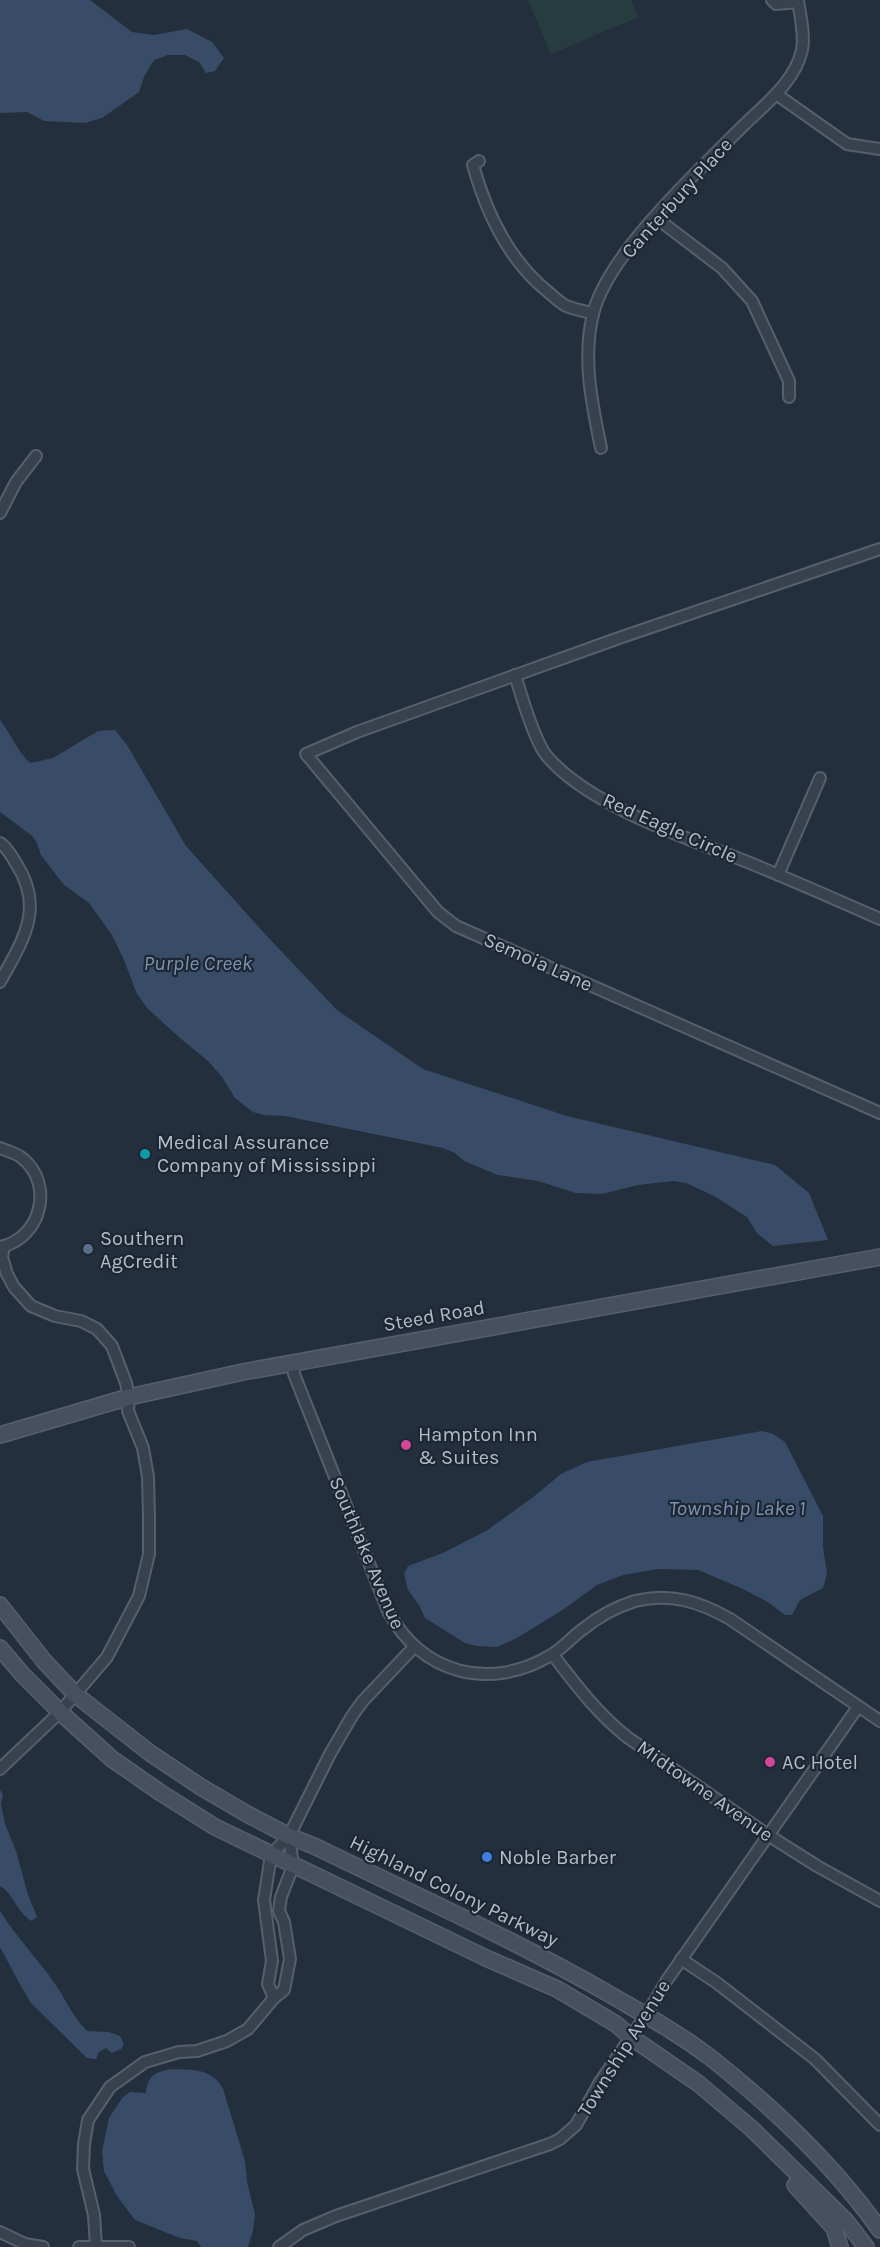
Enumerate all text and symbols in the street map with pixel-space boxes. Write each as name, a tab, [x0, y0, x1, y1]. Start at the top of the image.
street label: Canterbury Place	[617, 133, 737, 263]
street label: Red Eagle Circle	[599, 788, 741, 868]
street label: Semoia Lane	[480, 928, 596, 996]
water label: Purple Creek	[144, 951, 253, 975]
place label: Medical Assurance Company of Mississippi	[157, 1131, 376, 1177]
marker: Medical Assurance Company of Mississippi	[138, 1147, 152, 1161]
place label: Southern AgCredit	[100, 1227, 184, 1273]
marker: Southern AgCredit	[81, 1242, 95, 1256]
street label: Steed Road	[381, 1296, 487, 1336]
place label: Hampton Inn & Suites	[418, 1423, 538, 1469]
marker: Hampton Inn & Suites	[399, 1438, 413, 1452]
street label: Southlake Avenue	[324, 1473, 410, 1633]
water label: Township Lake 1	[669, 1496, 805, 1520]
street label: Midtowne Avenue	[633, 1736, 777, 1846]
place label: AC Hotel	[782, 1751, 858, 1774]
marker: AC Hotel	[763, 1755, 777, 1769]
street label: Highland Colony Parkway	[346, 1830, 562, 1952]
place label: Noble Barber	[499, 1846, 617, 1869]
marker: Noble Barber	[480, 1850, 494, 1864]
street label: Township Avenue	[573, 1975, 675, 2121]

